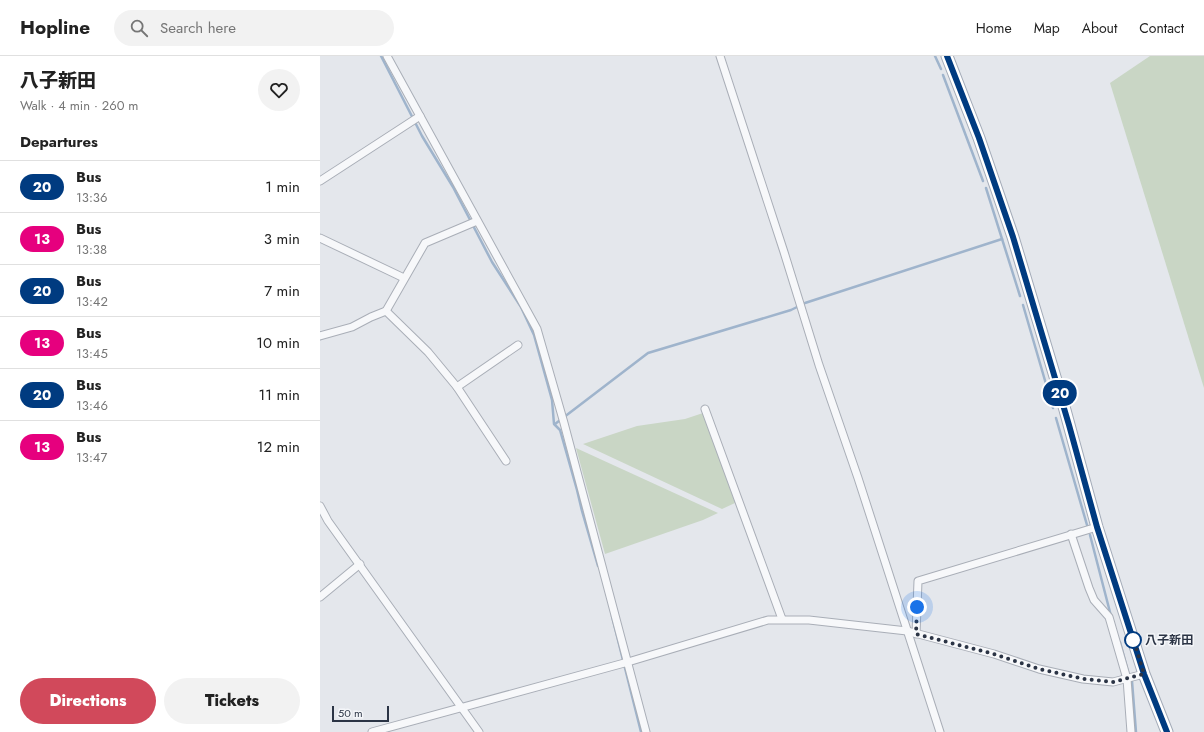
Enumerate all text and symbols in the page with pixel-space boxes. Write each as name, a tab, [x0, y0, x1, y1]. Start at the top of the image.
search box	[114, 10, 394, 46]
text: Hopline	[20, 14, 90, 41]
icon: search	[128, 17, 150, 39]
text: Search here	[160, 17, 236, 39]
text: Home	[976, 18, 1012, 38]
text: Map	[1034, 18, 1060, 38]
text: About	[1082, 18, 1117, 38]
text: Contact	[1139, 18, 1184, 38]
text: 八子新田	[20, 67, 96, 94]
button: heart	[258, 69, 300, 111]
text: Walk · 4 min · 260 m	[20, 96, 138, 115]
text: Departures	[20, 131, 98, 153]
text: Bus	[76, 166, 101, 188]
text: 1 min	[265, 176, 300, 198]
text: 20	[33, 177, 51, 197]
text: 13:36	[76, 188, 107, 207]
text: Bus	[76, 218, 101, 240]
text: 3 min	[264, 228, 300, 250]
text: 13	[34, 229, 50, 249]
text: 13:38	[76, 240, 107, 259]
text: Bus	[76, 270, 101, 292]
text: 7 min	[264, 280, 300, 302]
text: 20	[33, 281, 51, 301]
text: 13:42	[76, 292, 108, 311]
text: Bus	[76, 322, 101, 344]
text: 10 min	[256, 332, 300, 354]
text: 13	[34, 333, 50, 353]
text: 13:45	[76, 344, 108, 363]
text: Bus	[76, 374, 101, 396]
line badge: 20	[1042, 380, 1078, 406]
text: 20	[1051, 383, 1069, 403]
text: 11 min	[259, 384, 300, 406]
text: 20	[33, 385, 51, 405]
text: 13:46	[76, 396, 108, 415]
text: Bus	[76, 426, 101, 448]
text: 12 min	[257, 436, 300, 458]
text: 13	[34, 437, 50, 457]
text: 13:47	[76, 448, 107, 467]
your location	[907, 597, 927, 617]
marker: 八子新田	[1124, 631, 1142, 649]
place label: 八子新田	[1145, 631, 1193, 649]
button: Directions	[20, 678, 156, 724]
button: Tickets	[164, 678, 300, 724]
scale bar	[332, 704, 389, 723]
text: 50 m	[338, 705, 363, 721]

